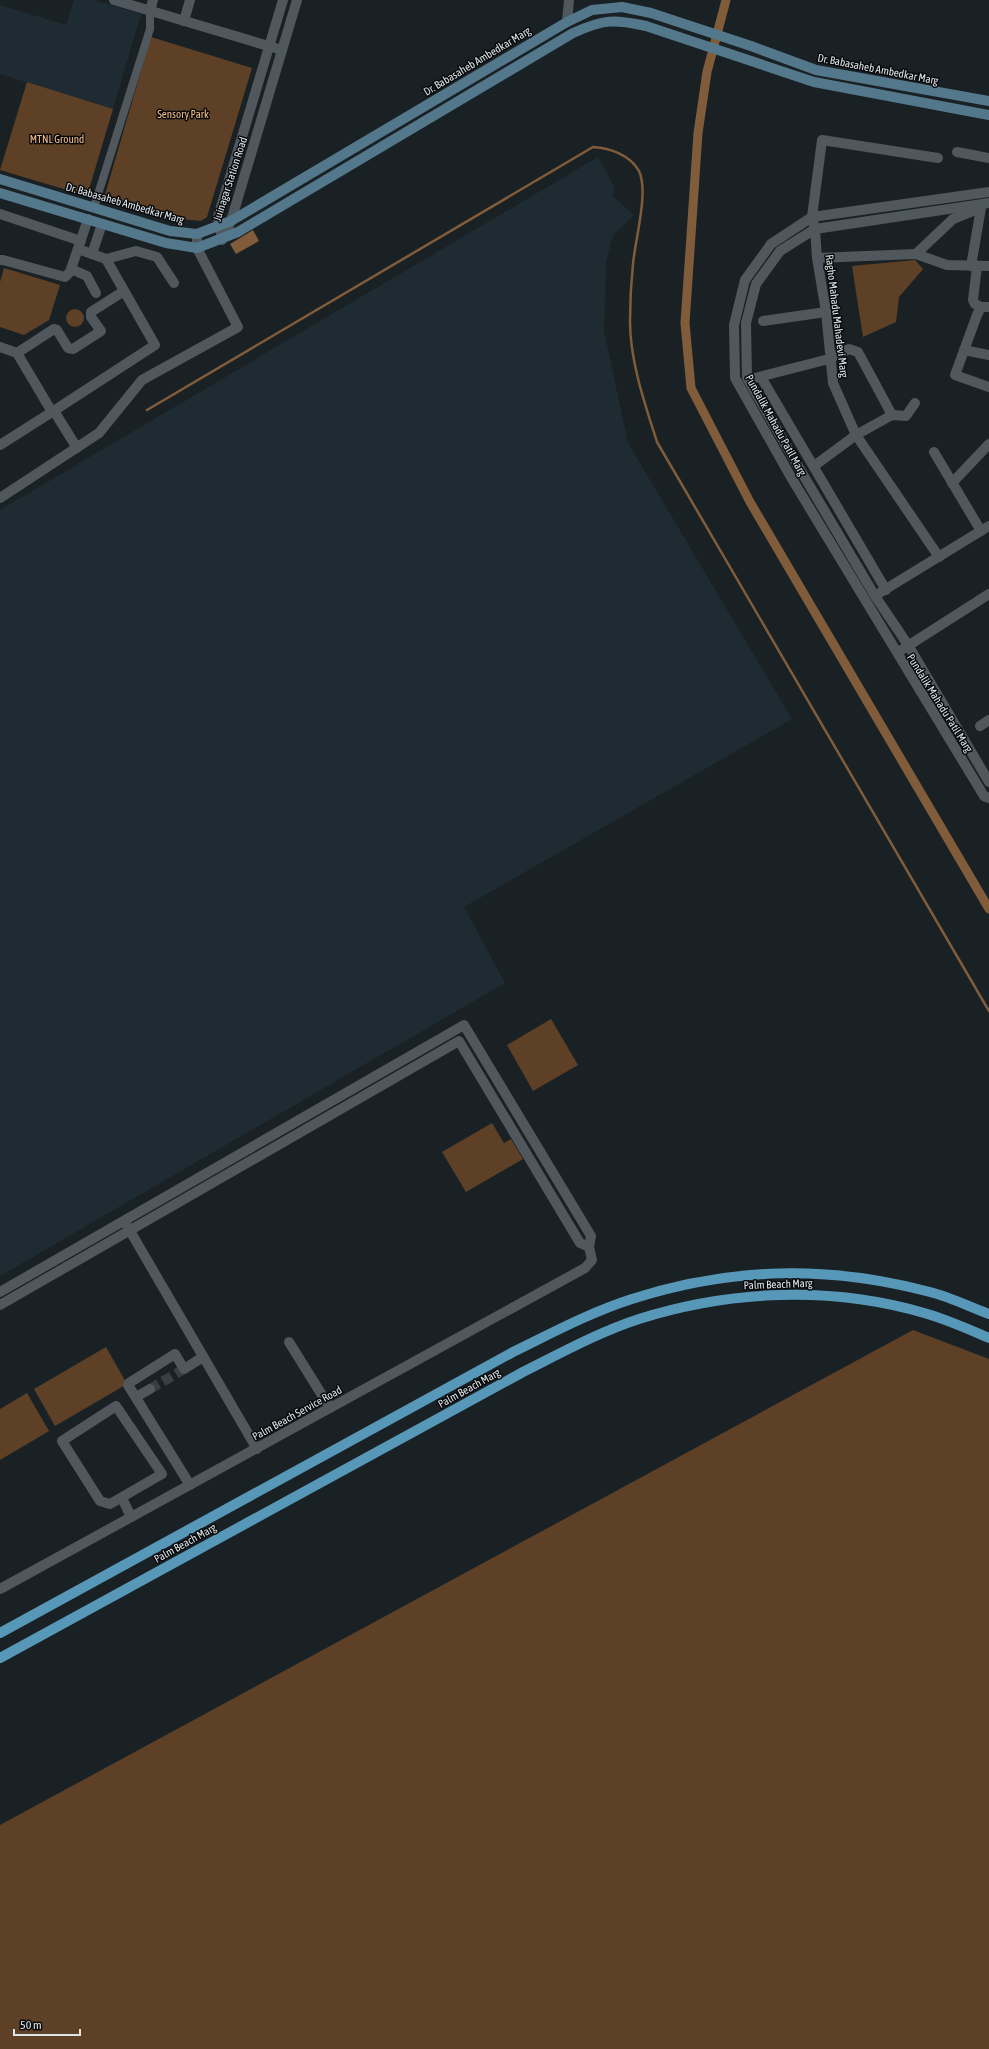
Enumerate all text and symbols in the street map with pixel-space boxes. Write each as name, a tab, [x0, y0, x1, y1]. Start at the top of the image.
street label: Dr. Babasaheb Ambedkar Marg	[421, 24, 533, 98]
street label: Dr. Babasaheb Ambedkar Marg	[817, 51, 940, 87]
park label: Sensory Park	[157, 108, 209, 120]
park label: MTNL Ground	[30, 133, 84, 145]
street label: Juinagar Station Road	[211, 135, 249, 223]
street label: Dr. Babasaheb Ambedkar Marg	[64, 180, 186, 226]
street label: Ragho Mahadu Mahadevi Marg	[823, 254, 851, 379]
street label: Pundalik Mahadu Patil Marg	[743, 372, 809, 478]
street label: Pundalik Mahadu Patil Marg	[905, 652, 975, 755]
street label: Palm Beach Marg	[743, 1277, 813, 1291]
street label: Palm Beach Marg	[436, 1366, 502, 1410]
street label: Palm Beach Service Road	[250, 1383, 344, 1443]
street label: Palm Beach Marg	[152, 1521, 218, 1565]
scale bar	[14, 2011, 80, 2037]
text: 50 m	[20, 2018, 42, 2032]

